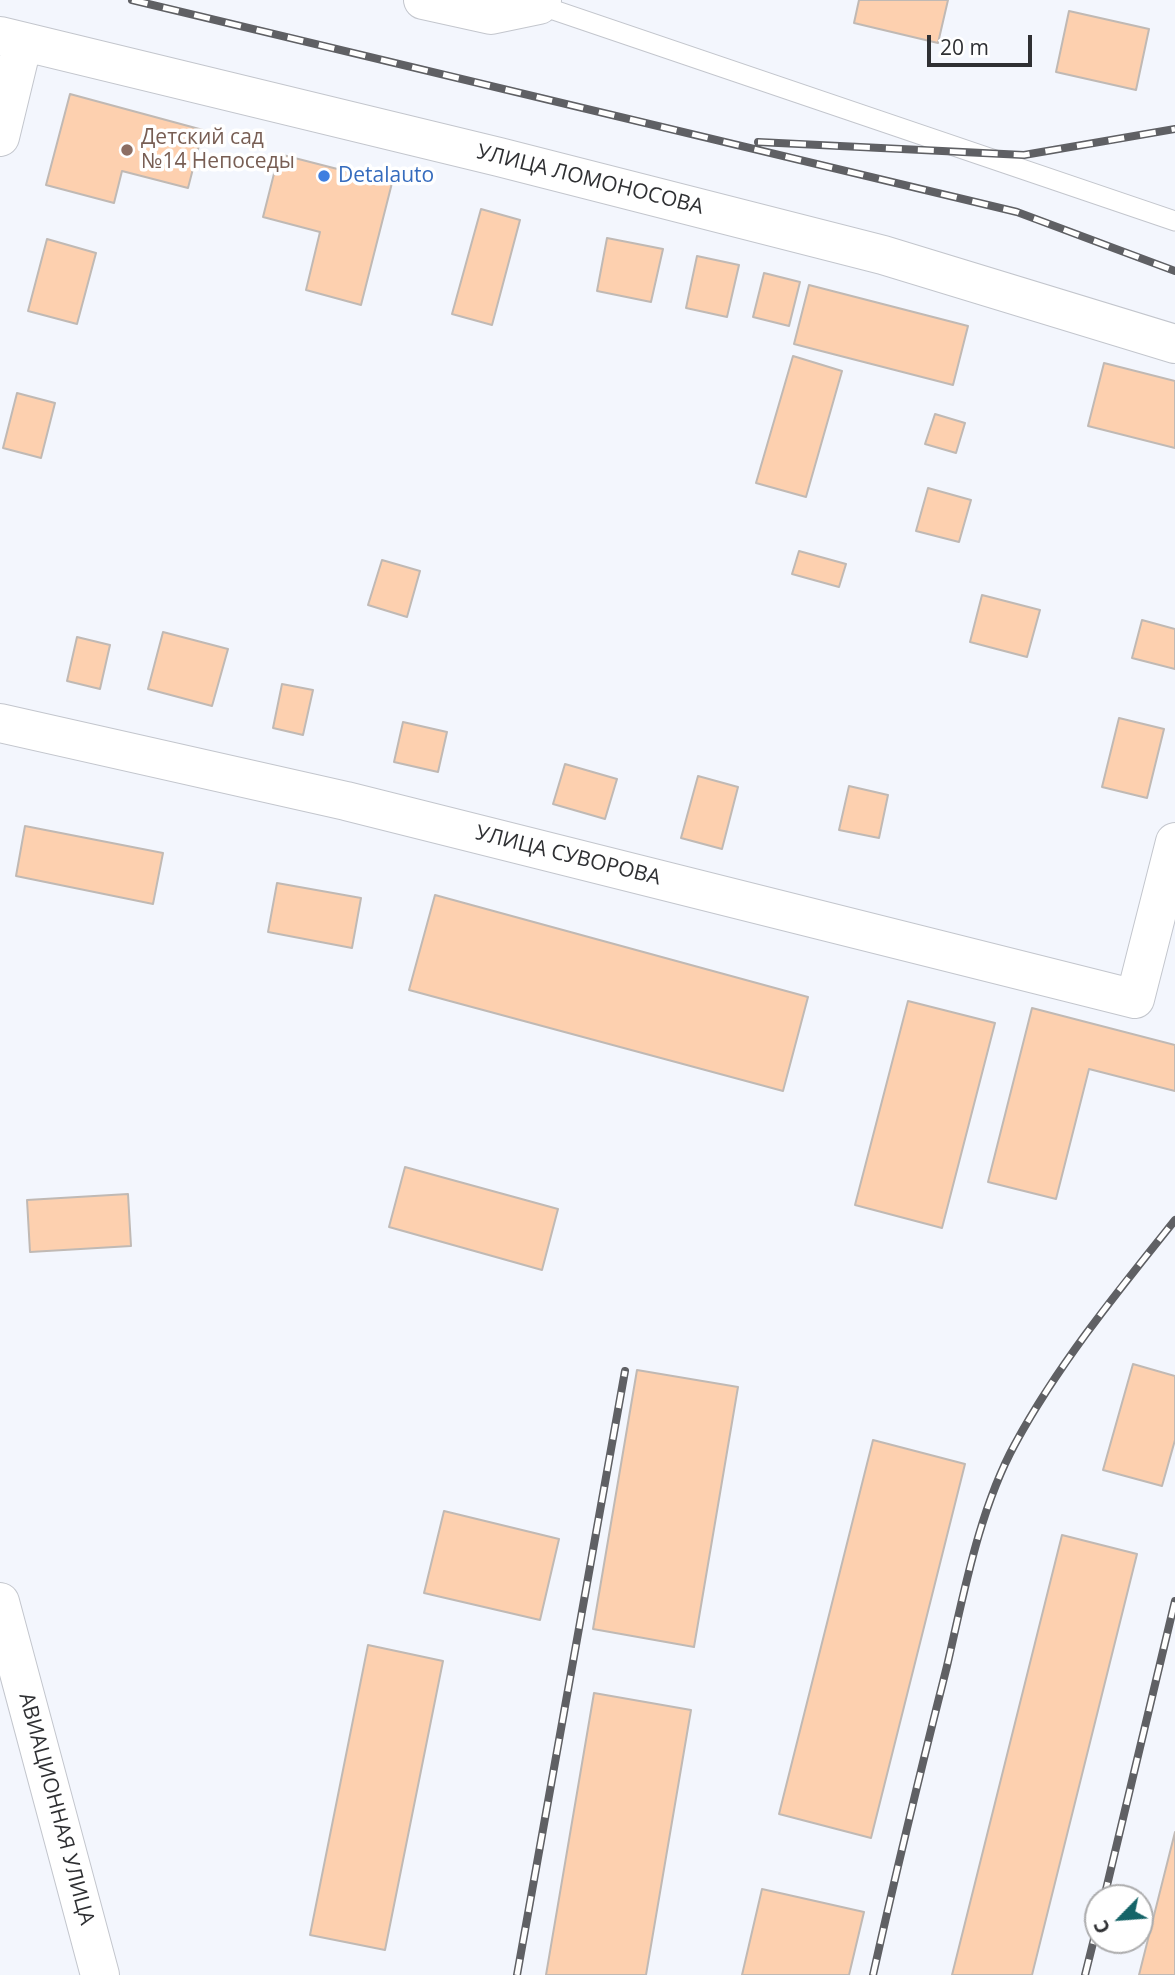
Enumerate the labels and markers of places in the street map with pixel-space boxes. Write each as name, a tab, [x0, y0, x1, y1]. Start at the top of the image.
place label: Детский сад №14 Непоседы	[141, 125, 295, 175]
marker: Детский сад №14 Непоседы	[119, 142, 135, 158]
place label: Detalauto	[338, 163, 434, 189]
marker: Detalauto	[316, 168, 332, 184]

